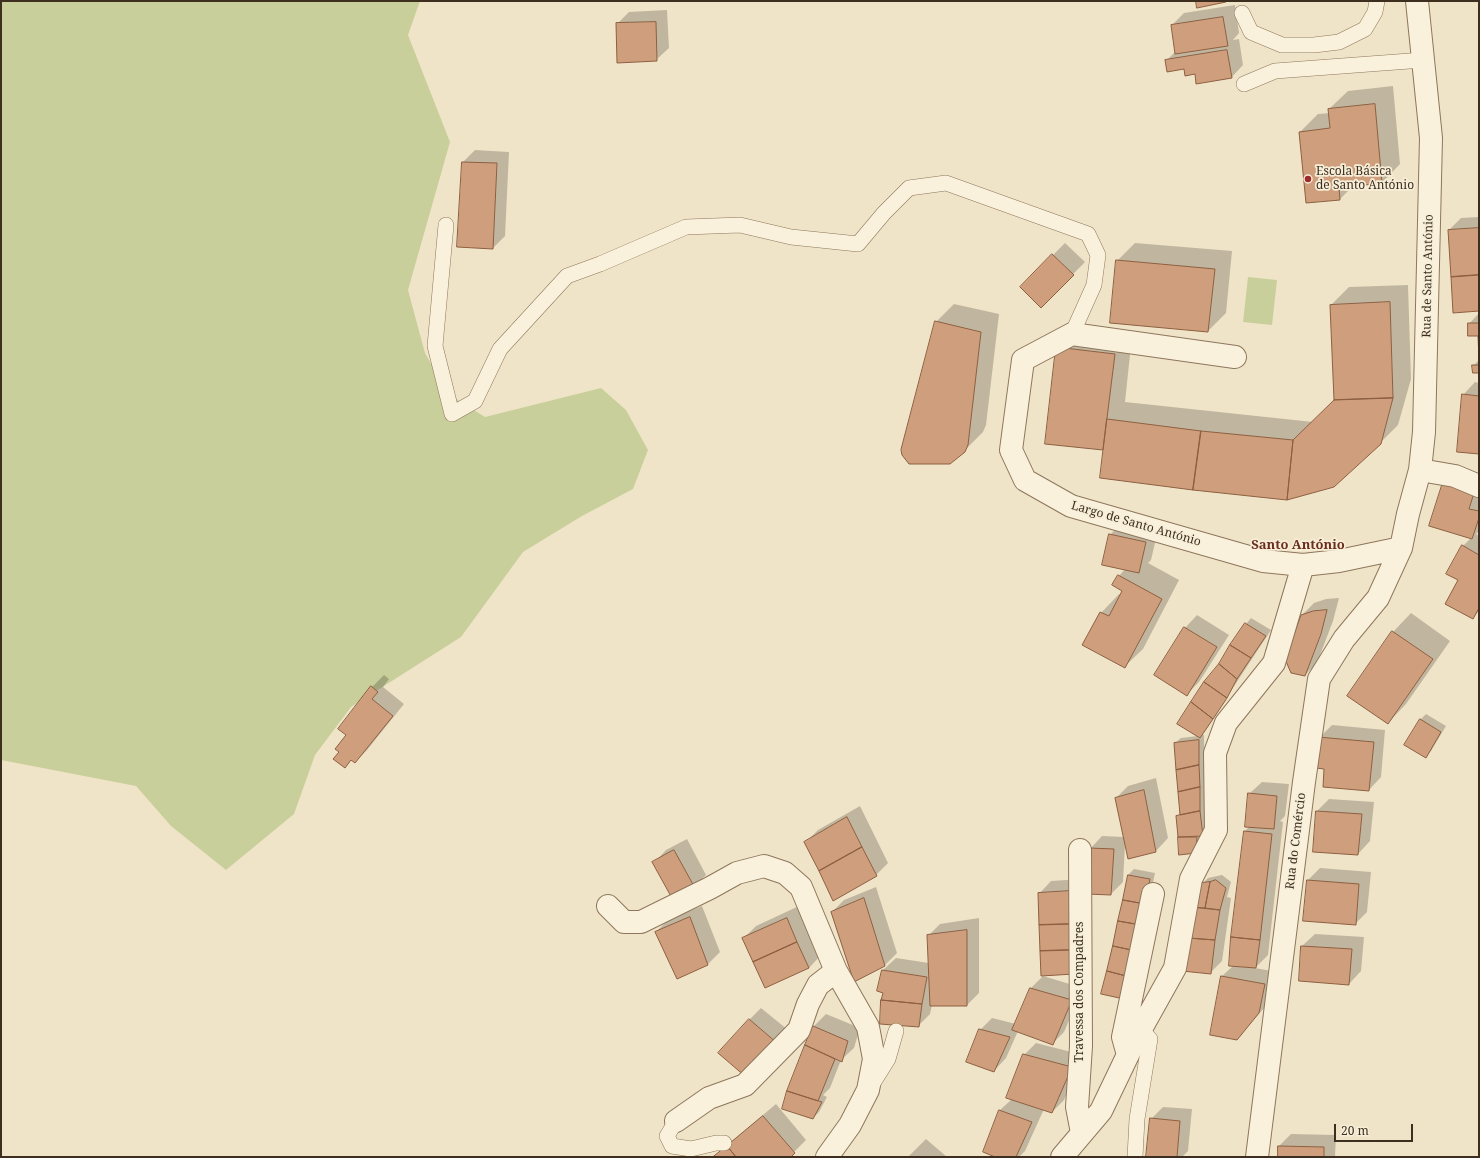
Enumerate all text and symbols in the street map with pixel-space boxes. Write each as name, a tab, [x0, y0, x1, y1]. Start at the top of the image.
place label: Escola Básica de Santo António	[1316, 165, 1414, 193]
marker: Escola Básica de Santo António	[1303, 174, 1313, 184]
street label: Rua de Santo António	[1420, 214, 1436, 338]
street label: Largo de Santo António	[1069, 499, 1203, 549]
district label: Santo António	[1251, 537, 1345, 553]
street label: Rua do Comércio	[1283, 792, 1309, 890]
street label: Travessa dos Compadres	[1073, 921, 1087, 1063]
scale bar	[1336, 1116, 1415, 1142]
text: 20 m	[1341, 1122, 1369, 1139]

